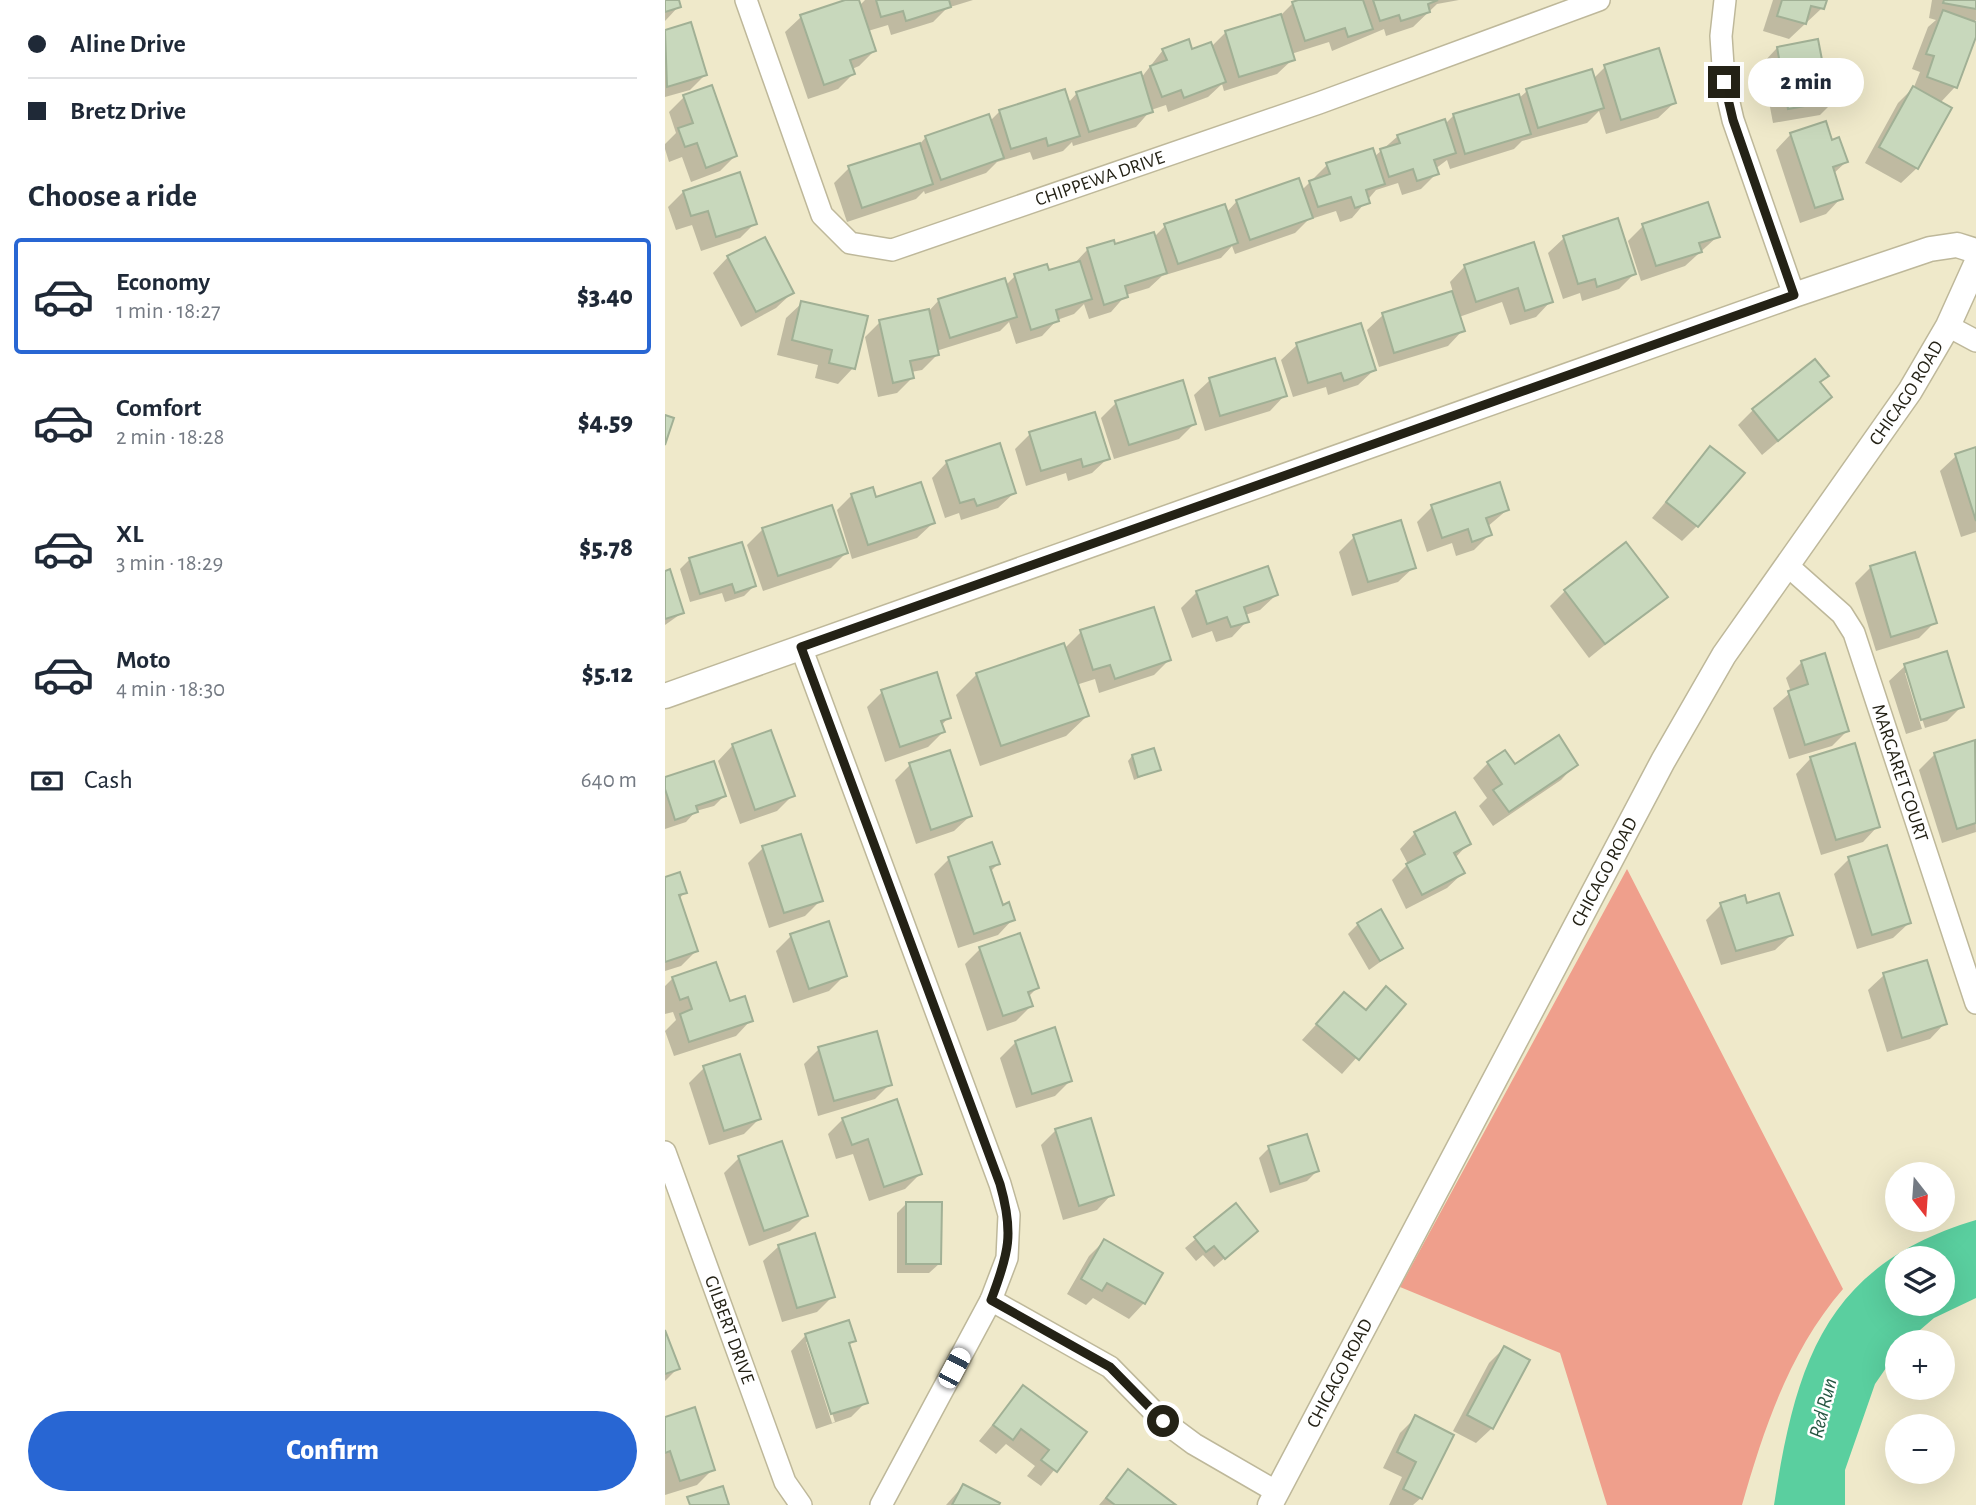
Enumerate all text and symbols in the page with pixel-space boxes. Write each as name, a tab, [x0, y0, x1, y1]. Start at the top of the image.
text: Aline Drive	[70, 31, 186, 57]
callout: 2 min	[1749, 57, 1864, 106]
route end	[1708, 66, 1740, 98]
text: 2 min	[1780, 71, 1832, 94]
text: Bretz Drive	[70, 98, 186, 124]
street label: CHIPPEWA DRIVE	[1033, 147, 1167, 209]
text: Choose a ride	[28, 180, 197, 212]
icon: car	[32, 265, 95, 328]
text: Economy	[116, 269, 210, 295]
text: $3.40	[577, 283, 633, 309]
text: 1 min · 18:27	[116, 300, 221, 323]
street label: CHICAGO ROAD	[1865, 337, 1947, 449]
icon: car	[32, 391, 95, 454]
text: Comfort	[116, 395, 201, 421]
text: $4.59	[578, 409, 633, 435]
text: 2 min · 18:28	[116, 426, 224, 449]
icon: car	[32, 517, 95, 580]
text: XL	[116, 521, 143, 547]
text: $5.78	[579, 535, 633, 561]
text: 3 min · 18:29	[116, 552, 223, 575]
icon: car	[32, 643, 95, 706]
text: Moto	[116, 647, 171, 673]
text: $5.12	[582, 661, 633, 687]
text: 4 min · 18:30	[116, 678, 225, 701]
street label: MARGARET COURT	[1869, 702, 1932, 844]
icon: cash	[28, 762, 66, 800]
text: Cash	[84, 767, 133, 793]
text: 640 m	[581, 769, 637, 792]
street label: CHICAGO ROAD	[1568, 814, 1641, 930]
north arrow	[1885, 1162, 1955, 1232]
map controls	[1885, 1162, 1955, 1484]
button: layers	[1885, 1246, 1955, 1316]
street label: GILBERT DRIVE	[701, 1273, 758, 1386]
street label: CHICAGO ROAD	[1303, 1316, 1376, 1431]
button: +	[1885, 1330, 1955, 1400]
car	[935, 1345, 974, 1391]
water label: Red Run	[1805, 1376, 1841, 1440]
route start	[1147, 1405, 1179, 1437]
button: Confirm	[28, 1411, 637, 1491]
button: −	[1885, 1414, 1955, 1484]

